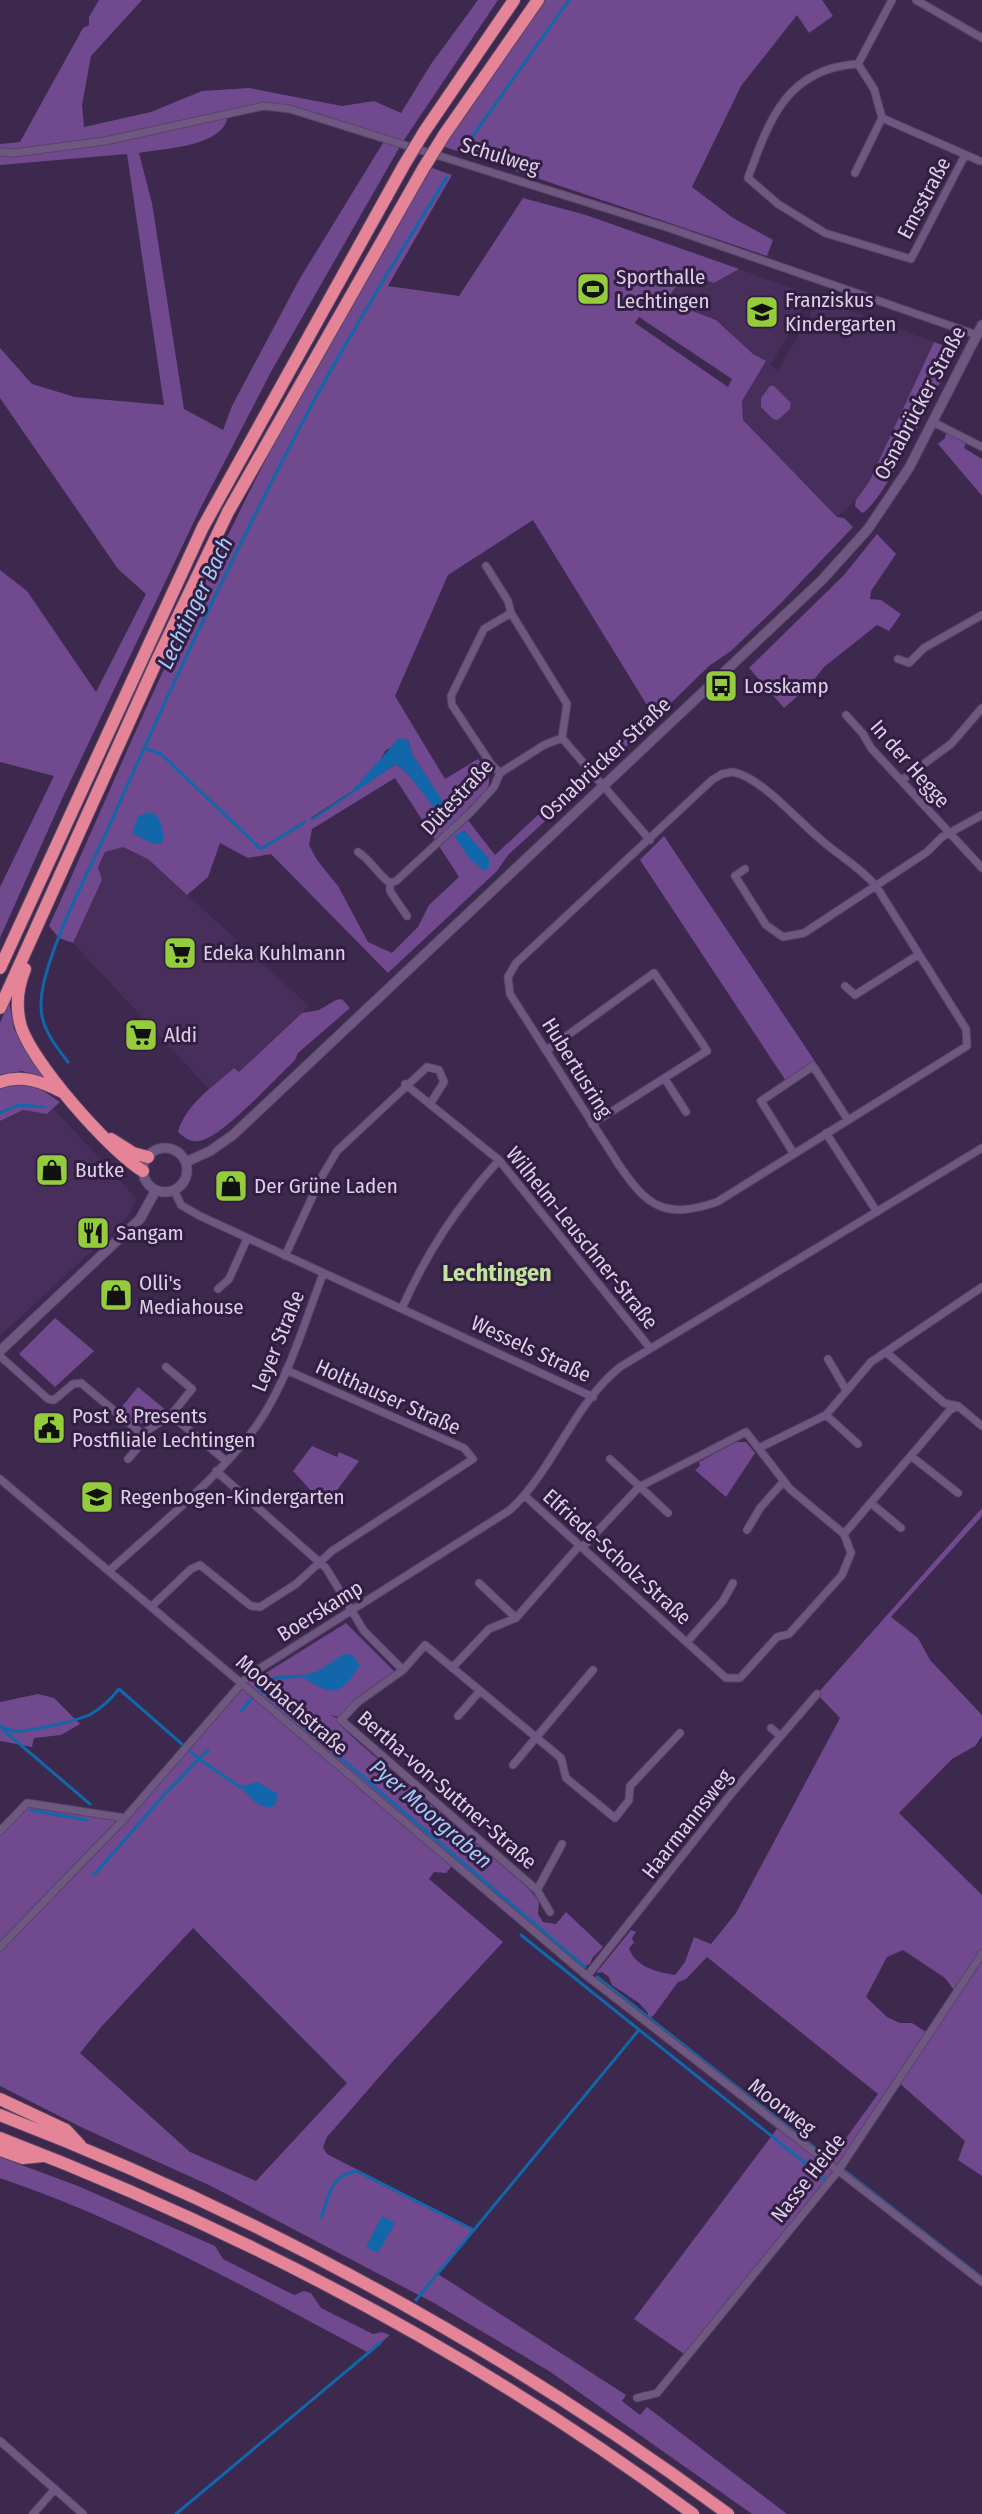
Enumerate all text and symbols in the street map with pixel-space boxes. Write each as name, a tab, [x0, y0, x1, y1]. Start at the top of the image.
street label: Schulweg	[457, 132, 543, 180]
street label: Emsstraße	[892, 153, 956, 243]
place label: Sporthalle Lechtingen	[616, 264, 709, 314]
sports icon: Sporthalle Lechtingen	[575, 271, 611, 307]
place label: Franziskus Kindergarten	[785, 287, 896, 337]
school or university icon: Franziskus Kindergarten	[744, 294, 780, 330]
street label: Osnabrücker Straße	[869, 322, 971, 484]
water label: Lechtinger Bach	[151, 533, 239, 673]
bus stop icon: Losskamp	[703, 668, 739, 704]
place label: Losskamp	[744, 673, 829, 699]
street label: Osnabrücker Straße	[534, 691, 676, 827]
street label: In der Hegge	[865, 715, 955, 813]
street label: Dütestraße	[415, 754, 499, 840]
supermarket icon: Edeka Kuhlmann	[162, 935, 198, 971]
place label: Edeka Kuhlmann	[203, 940, 346, 966]
street label: Hubertusring	[536, 1013, 618, 1123]
supermarket icon: Aldi	[123, 1017, 159, 1053]
place label: Aldi	[164, 1022, 197, 1048]
street label: Wilhelm-Leuschner-Straße	[500, 1141, 664, 1335]
shop icon: Butke	[34, 1152, 70, 1188]
place label: Butke	[75, 1157, 124, 1183]
shop icon: Der Grüne Laden	[213, 1168, 249, 1204]
place label: Der Grüne Laden	[254, 1173, 398, 1199]
restaurant icon: Sangam	[75, 1215, 111, 1251]
place label: Sangam	[116, 1220, 184, 1246]
district label: Lechtingen	[442, 1259, 552, 1287]
place label: Olli's Mediahouse	[139, 1270, 244, 1320]
shop icon: Olli's Mediahouse	[98, 1277, 134, 1313]
street label: Leyer Straße	[246, 1287, 310, 1395]
street label: Wessels Straße	[467, 1310, 595, 1388]
street label: Holthauser Straße	[311, 1353, 465, 1441]
place label: Post & Presents Postfiliale Lechtingen	[72, 1403, 255, 1453]
public building icon: Post & Presents Postfiliale Lechtingen	[31, 1410, 67, 1446]
school or university icon: Regenbogen-Kindergarten	[79, 1479, 115, 1515]
street label: Elfriede-Scholz-Straße	[537, 1483, 697, 1631]
place label: Regenbogen-Kindergarten	[120, 1484, 345, 1510]
street label: Boerskamp	[272, 1575, 368, 1647]
street label: Moorbachstraße	[231, 1649, 353, 1761]
street label: Bertha-von-Suttner-Straße	[352, 1705, 542, 1875]
water label: Pyer Moorgraben	[364, 1754, 498, 1874]
street label: Haarmannsweg	[636, 1764, 738, 1884]
street label: Moorweg	[743, 2073, 821, 2141]
street label: Nasse Heide	[765, 2128, 851, 2228]

